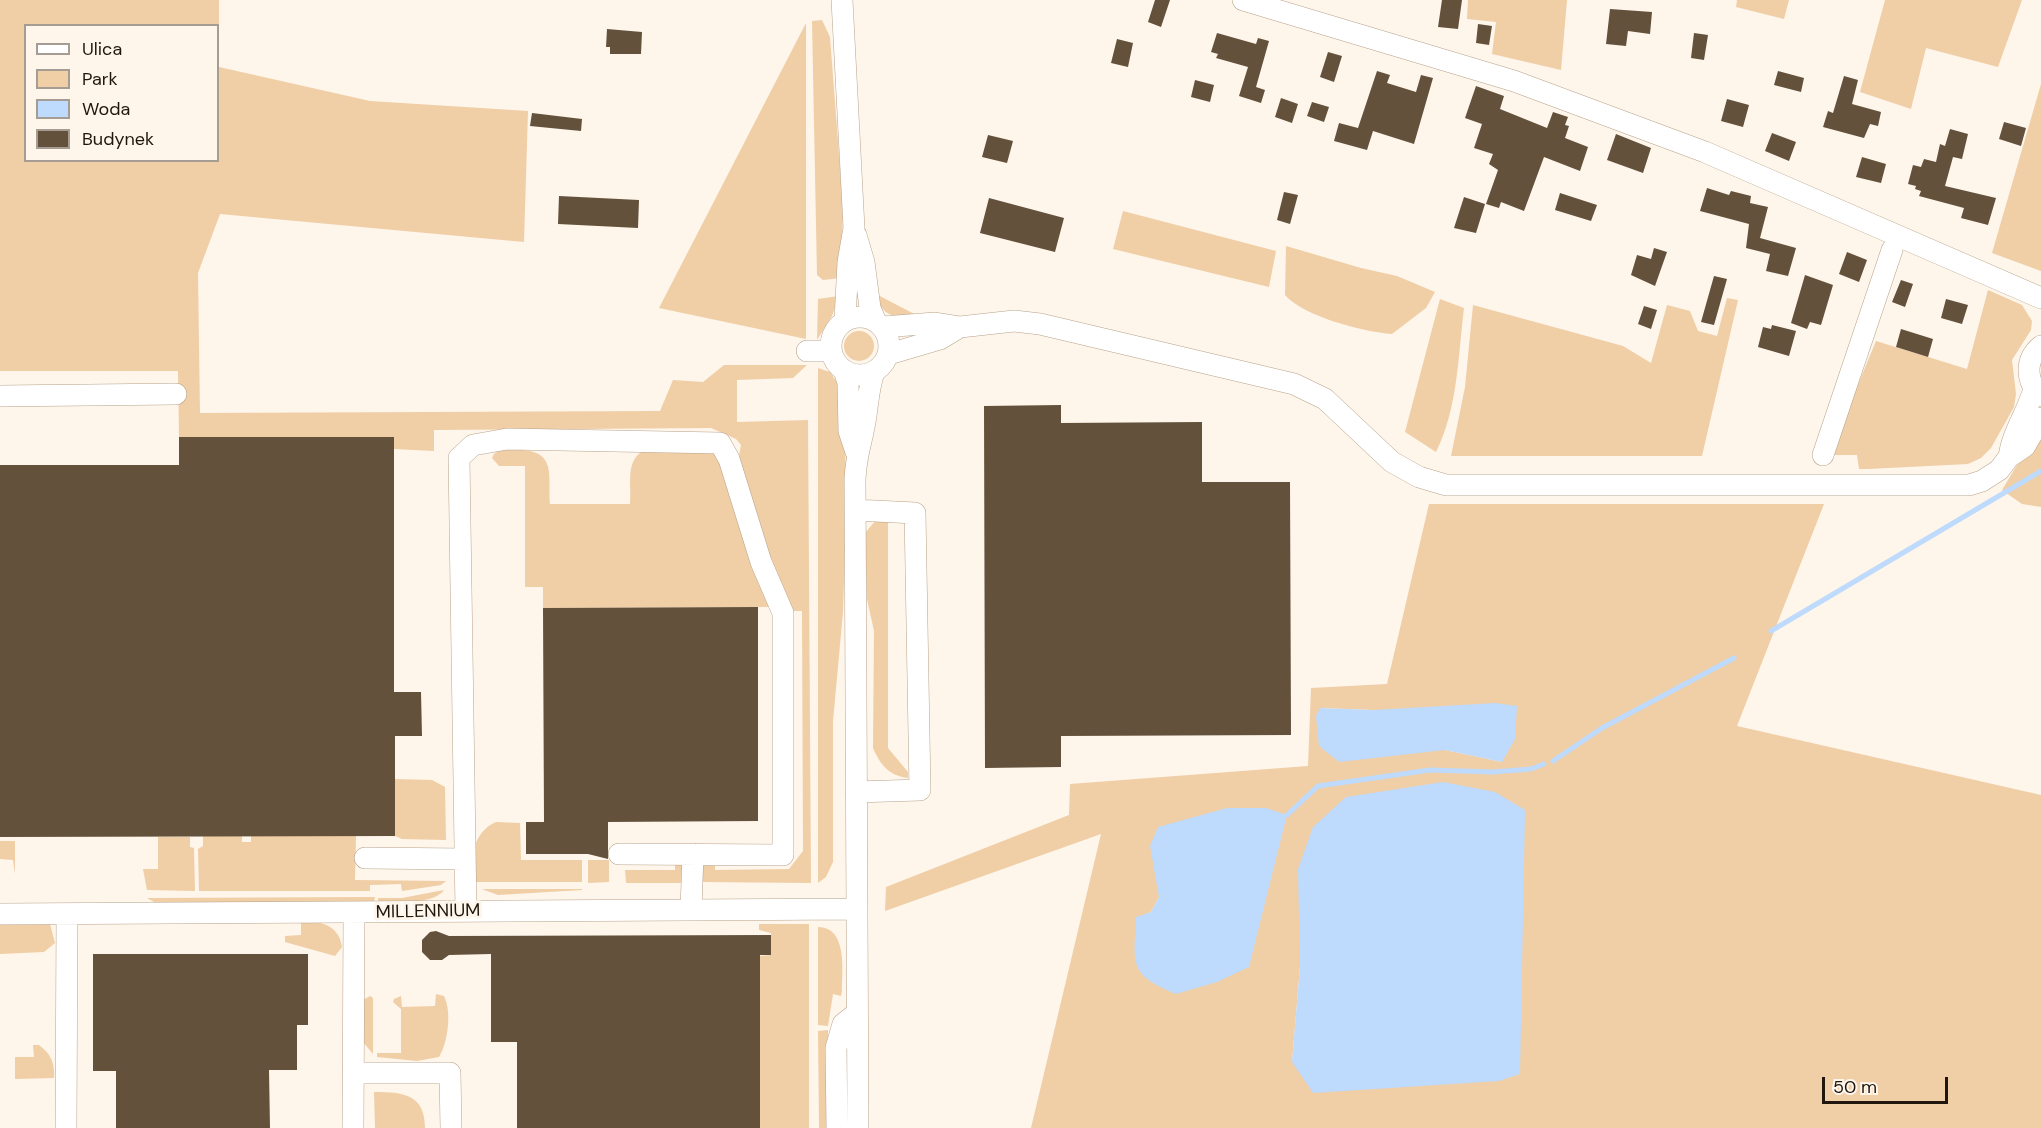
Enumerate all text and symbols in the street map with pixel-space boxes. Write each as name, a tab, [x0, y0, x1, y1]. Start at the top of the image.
legend	[24, 24, 219, 162]
text: Ulica	[82, 37, 122, 61]
text: Park	[82, 67, 118, 91]
text: Woda	[82, 97, 130, 121]
text: Budynek	[82, 127, 154, 151]
street label: MILLENNIUM	[376, 900, 480, 924]
scale bar	[1825, 1065, 1951, 1103]
text: 50 m	[1833, 1075, 1877, 1099]

